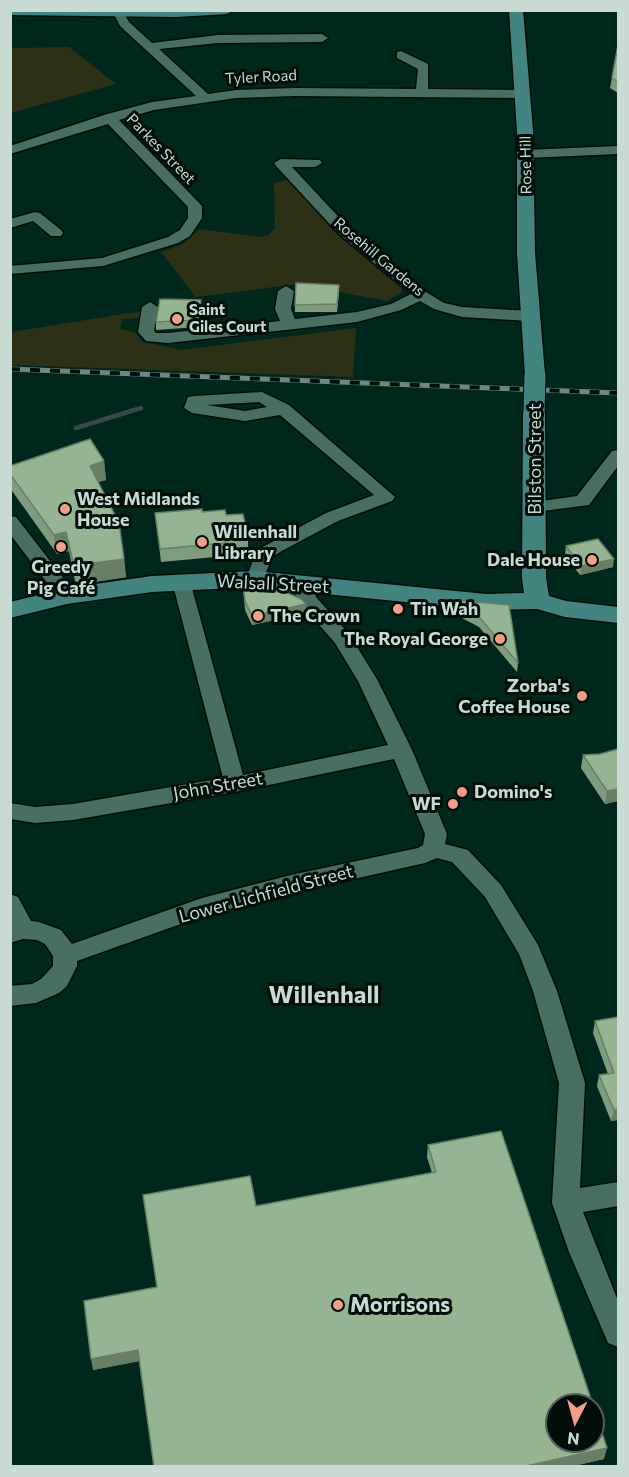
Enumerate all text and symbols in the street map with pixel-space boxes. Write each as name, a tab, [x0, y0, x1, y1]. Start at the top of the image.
street label: Tyler Road	[225, 66, 297, 88]
street label: Parkes Street	[123, 110, 199, 188]
street label: Rose Hill	[516, 135, 536, 195]
street label: Rosehill Gardens	[330, 214, 428, 300]
place label: Saint Giles Court	[189, 301, 266, 336]
marker: Saint Giles Court	[170, 312, 184, 326]
street label: Bilston Street	[524, 403, 546, 515]
place label: West Midlands House	[77, 488, 200, 530]
marker: West Midlands House	[58, 502, 72, 516]
place label: Willenhall Library	[214, 521, 297, 564]
marker: Willenhall Library	[195, 535, 209, 549]
marker: Greedy Pig Café	[54, 540, 68, 554]
place label: Dale House	[487, 549, 580, 571]
marker: Dale House	[585, 553, 599, 567]
place label: Greedy Pig Café	[27, 556, 95, 598]
street label: Walsall Street	[216, 570, 330, 598]
place label: Tin Wah	[410, 598, 478, 620]
marker: Tin Wah	[391, 602, 405, 616]
place label: The Crown	[270, 605, 360, 627]
marker: The Crown	[251, 609, 265, 623]
place label: The Royal George	[343, 628, 488, 650]
marker: The Royal George	[493, 632, 507, 646]
place label: Zorba's Coffee House	[458, 675, 570, 718]
marker: Zorba's Coffee House	[575, 689, 589, 703]
street label: John Street	[171, 767, 265, 805]
place label: Domino's	[474, 781, 552, 803]
marker: Domino's	[455, 785, 469, 799]
place label: WF	[412, 793, 441, 815]
marker: WF	[446, 797, 460, 811]
street label: Lower Lichfield Street	[176, 860, 356, 928]
district label: Willenhall	[268, 981, 380, 1009]
place label: Morrisons	[350, 1292, 450, 1318]
marker: Morrisons	[331, 1298, 345, 1312]
north arrow	[545, 1393, 605, 1453]
text: N	[566, 1429, 580, 1449]

